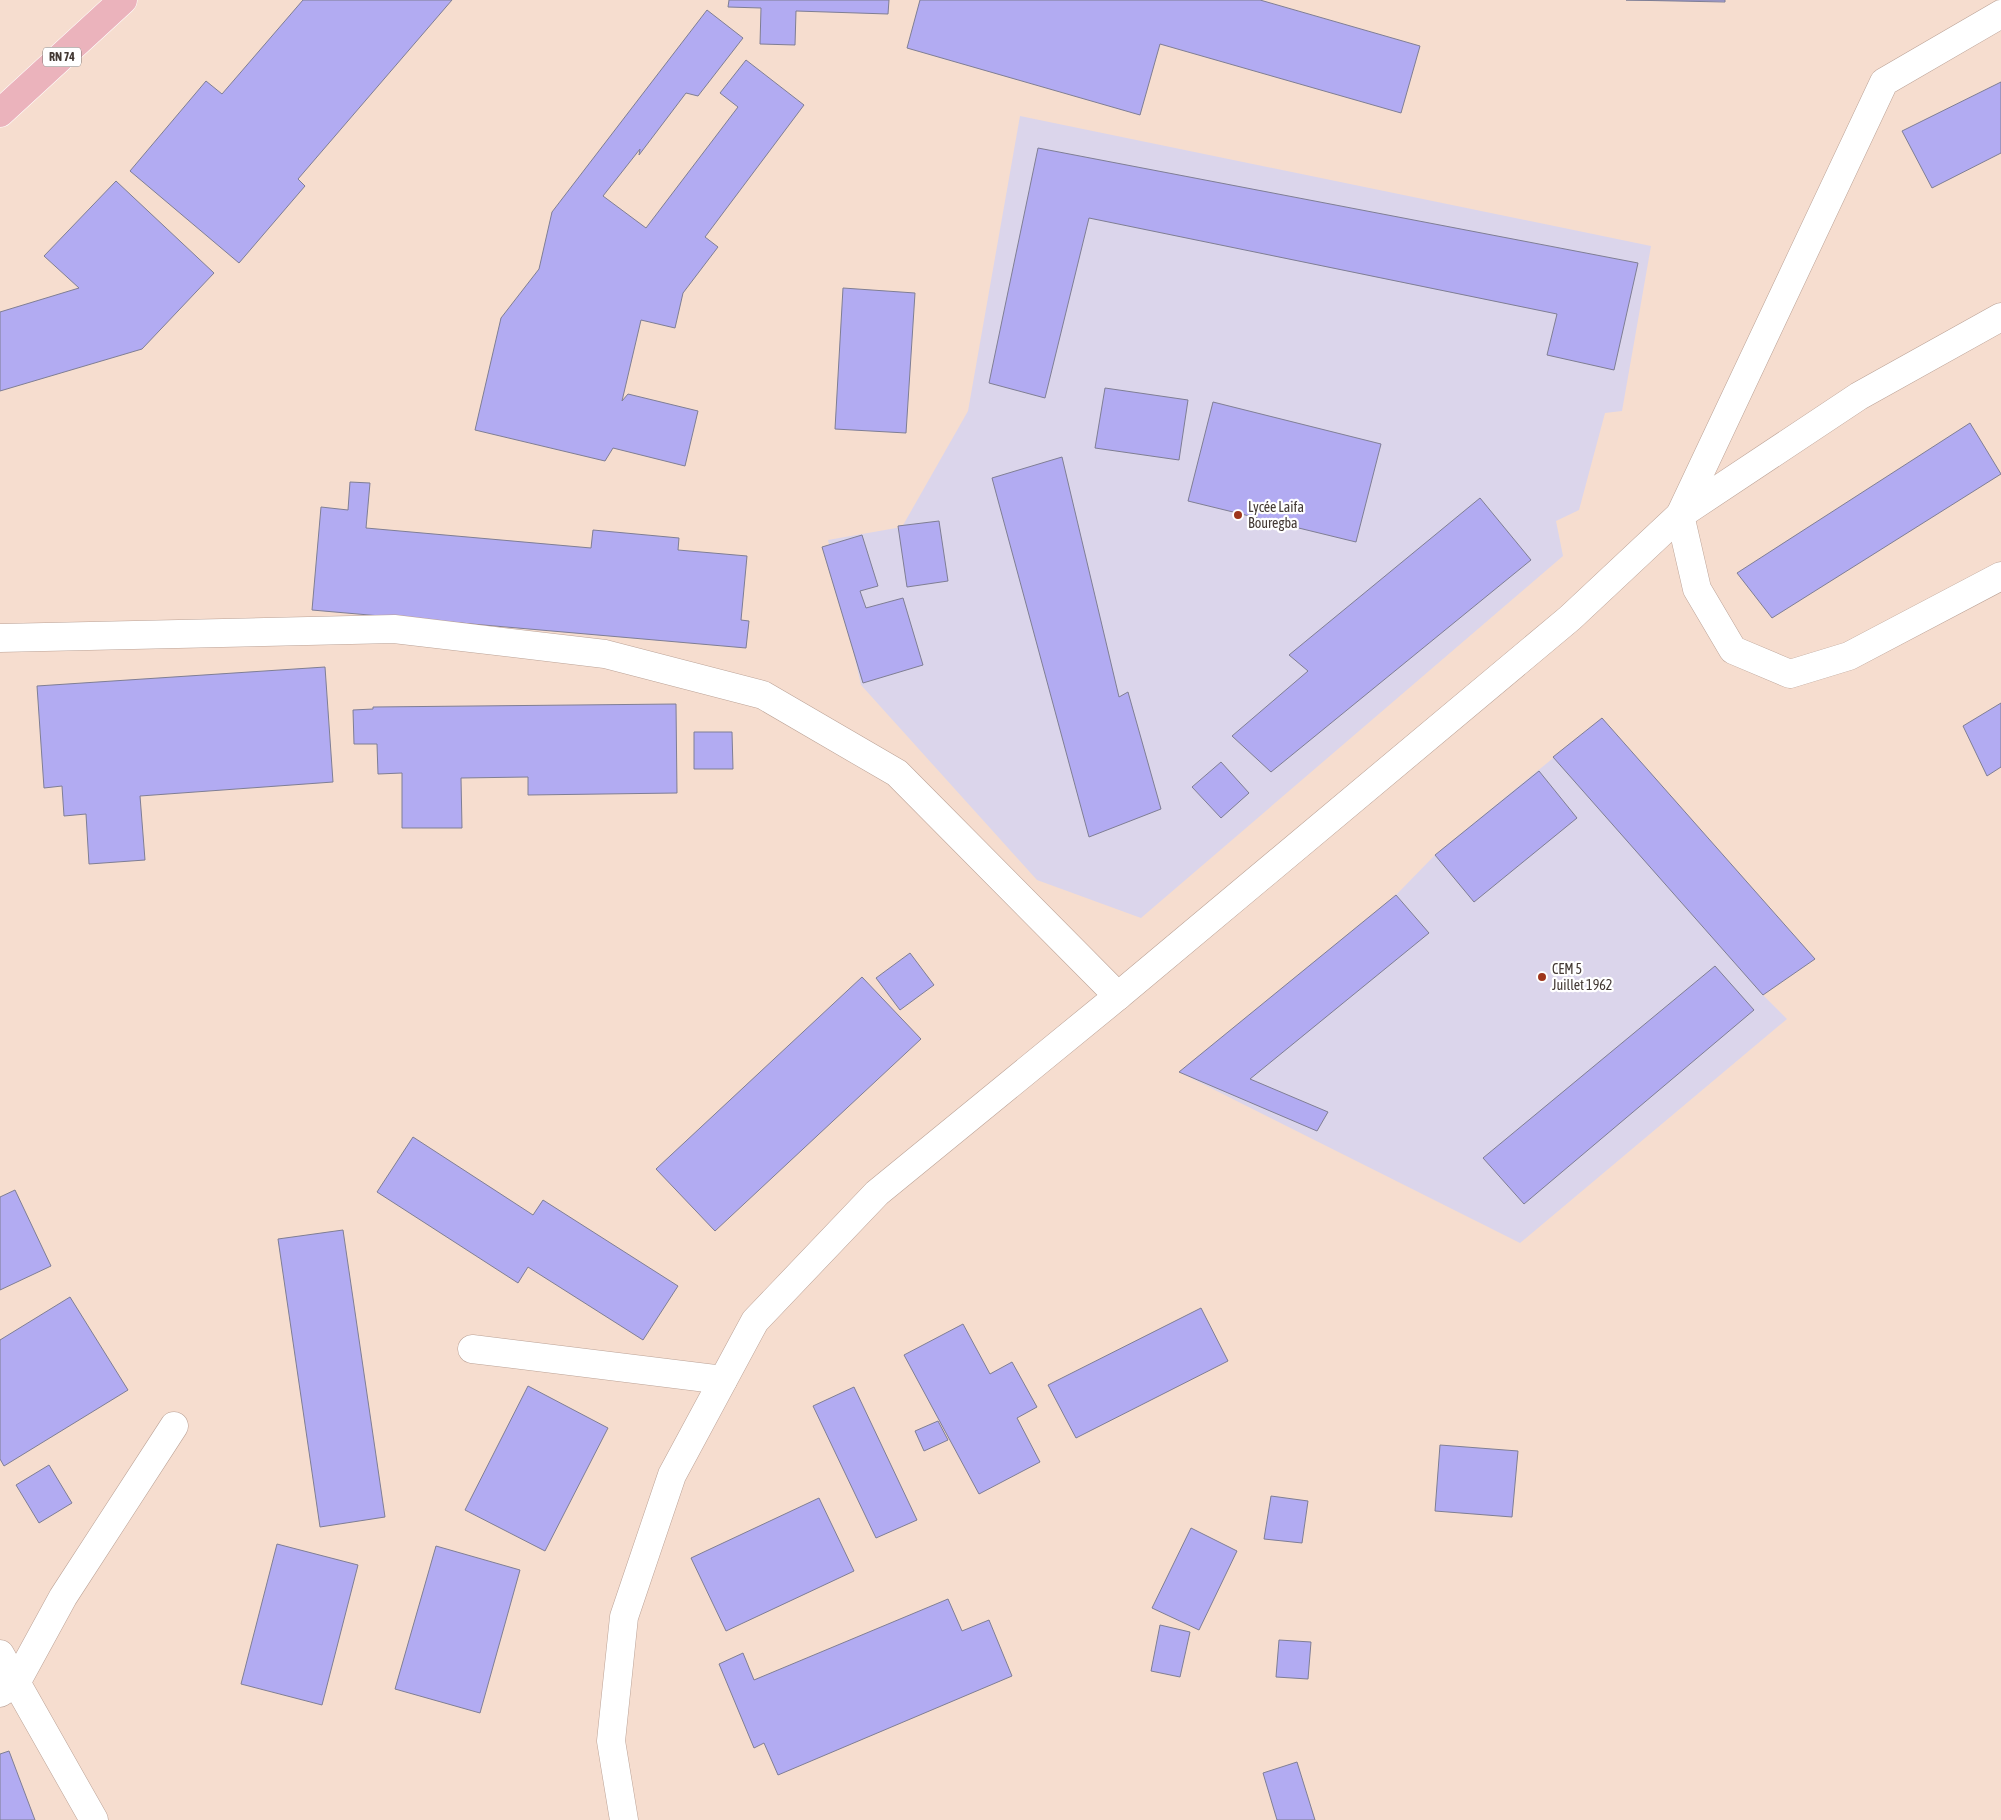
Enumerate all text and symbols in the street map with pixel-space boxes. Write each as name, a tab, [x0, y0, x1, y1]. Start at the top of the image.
road number: RN 74	[43, 48, 81, 66]
place label: Lycée Laifa Bouregba	[1248, 499, 1304, 531]
marker: Lycée Laifa Bouregba	[1232, 509, 1244, 521]
place label: CEM 5 Juillet 1962	[1552, 961, 1612, 993]
marker: CEM 5 Juillet 1962	[1536, 971, 1548, 983]

